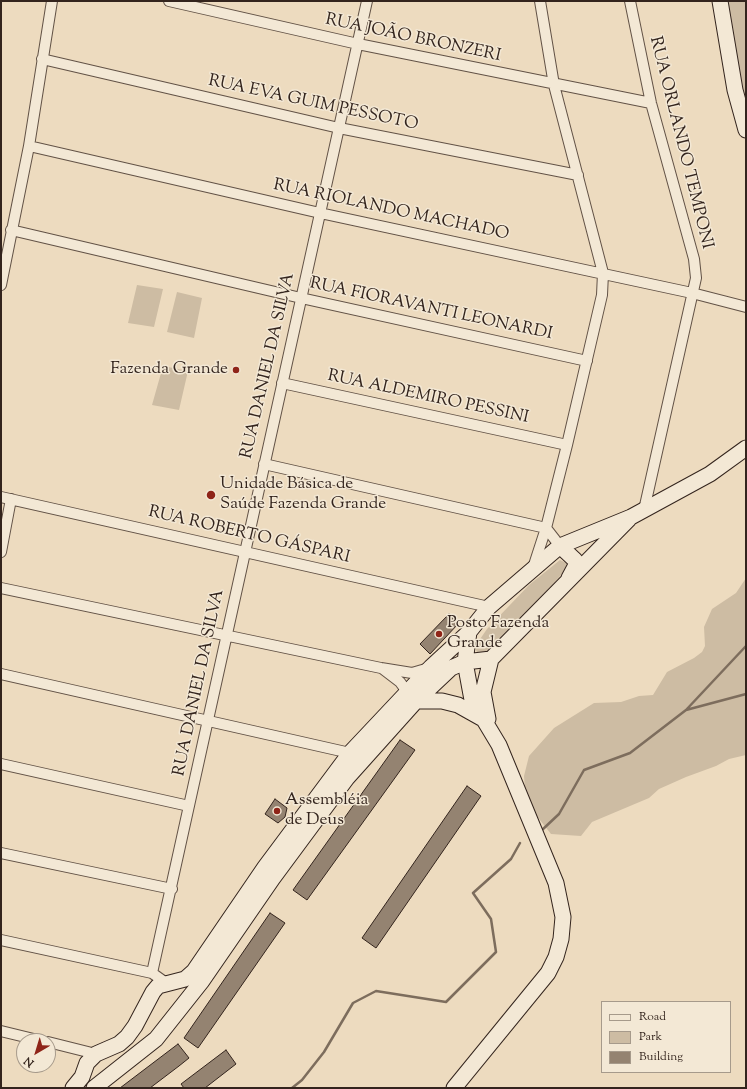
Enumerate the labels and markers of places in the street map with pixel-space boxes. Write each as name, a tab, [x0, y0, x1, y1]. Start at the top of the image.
place label: Fazenda Grande	[110, 360, 228, 380]
marker: Fazenda Grande	[231, 365, 241, 375]
place label: Unidade Básica de Saúde Fazenda Grande	[220, 475, 386, 515]
marker: Unidade Básica de Saúde Fazenda Grande	[205, 489, 217, 501]
place label: Posto Fazenda Grande	[447, 614, 549, 654]
marker: Posto Fazenda Grande	[434, 629, 444, 639]
place label: Assembléia de Deus	[285, 791, 368, 831]
marker: Assembléia de Deus	[272, 806, 282, 816]

